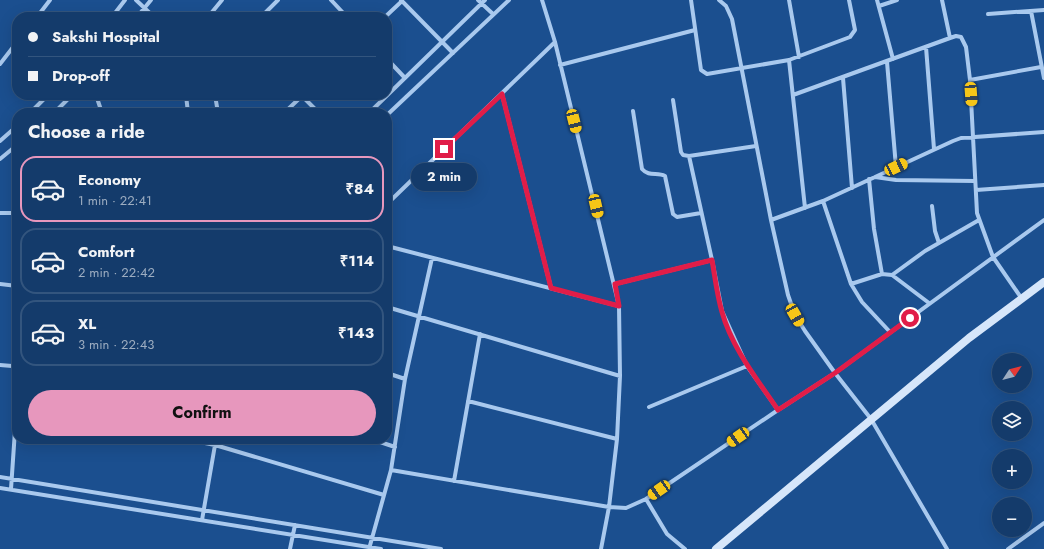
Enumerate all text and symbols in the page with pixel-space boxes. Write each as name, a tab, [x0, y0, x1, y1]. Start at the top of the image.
text: Sakshi Hospital	[52, 26, 160, 48]
text: Drop-off	[52, 65, 110, 87]
car	[964, 82, 978, 106]
car	[565, 108, 583, 134]
text: Choose a ride	[28, 119, 145, 145]
route end	[435, 140, 453, 158]
car	[883, 156, 909, 178]
callout: 2 min	[411, 163, 477, 191]
text: 2 min	[427, 167, 461, 186]
text: Economy	[78, 169, 141, 191]
icon: car	[30, 171, 66, 207]
text: ₹84	[346, 178, 374, 200]
text: 1 min · 22:41	[78, 191, 152, 210]
car	[587, 193, 605, 219]
text: Comfort	[78, 241, 135, 263]
icon: car	[30, 243, 66, 279]
text: ₹114	[340, 250, 374, 272]
text: 2 min · 22:42	[78, 263, 155, 282]
car	[784, 302, 806, 328]
route start	[901, 309, 919, 327]
text: XL	[78, 313, 96, 335]
icon: car	[30, 315, 66, 351]
text: ₹143	[338, 322, 374, 344]
text: 3 min · 22:43	[78, 335, 154, 354]
north arrow	[992, 353, 1032, 393]
map controls	[992, 353, 1032, 537]
button: Confirm	[28, 390, 376, 436]
button: layers	[992, 401, 1032, 441]
car	[725, 425, 751, 449]
button: +	[992, 449, 1032, 489]
car	[646, 478, 672, 502]
button: −	[992, 497, 1032, 537]

